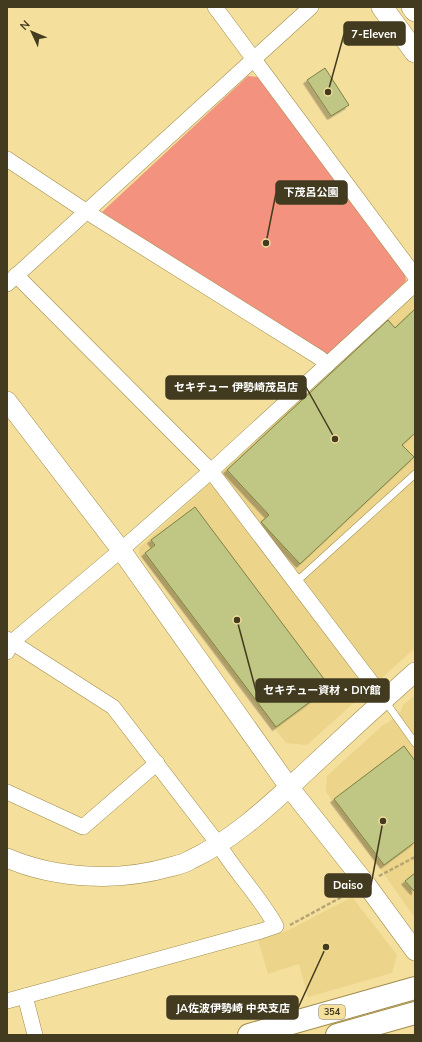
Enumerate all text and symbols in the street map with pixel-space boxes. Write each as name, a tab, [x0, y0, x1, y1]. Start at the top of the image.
north arrow	[12, 12, 52, 52]
text: N	[17, 17, 33, 33]
callout: 7-Eleven	[344, 22, 405, 45]
text: 7-Eleven	[351, 27, 397, 41]
callout: 下茂呂公園	[276, 181, 347, 204]
text: 下茂呂公園	[284, 185, 339, 199]
callout: セキチュー 伊勢崎茂呂店	[166, 376, 306, 399]
text: セキチュー 伊勢崎茂呂店	[174, 380, 298, 394]
callout: セキチュー資材・DIY館	[256, 679, 389, 702]
text: セキチュー資材・DIY館	[263, 683, 381, 697]
callout: Daiso	[325, 874, 371, 897]
text: Daiso	[333, 878, 364, 892]
callout: JA佐波伊勢崎 中央支店	[167, 996, 298, 1019]
text: JA佐波伊勢崎 中央支店	[176, 1001, 290, 1015]
road number: 354	[319, 1005, 345, 1019]

